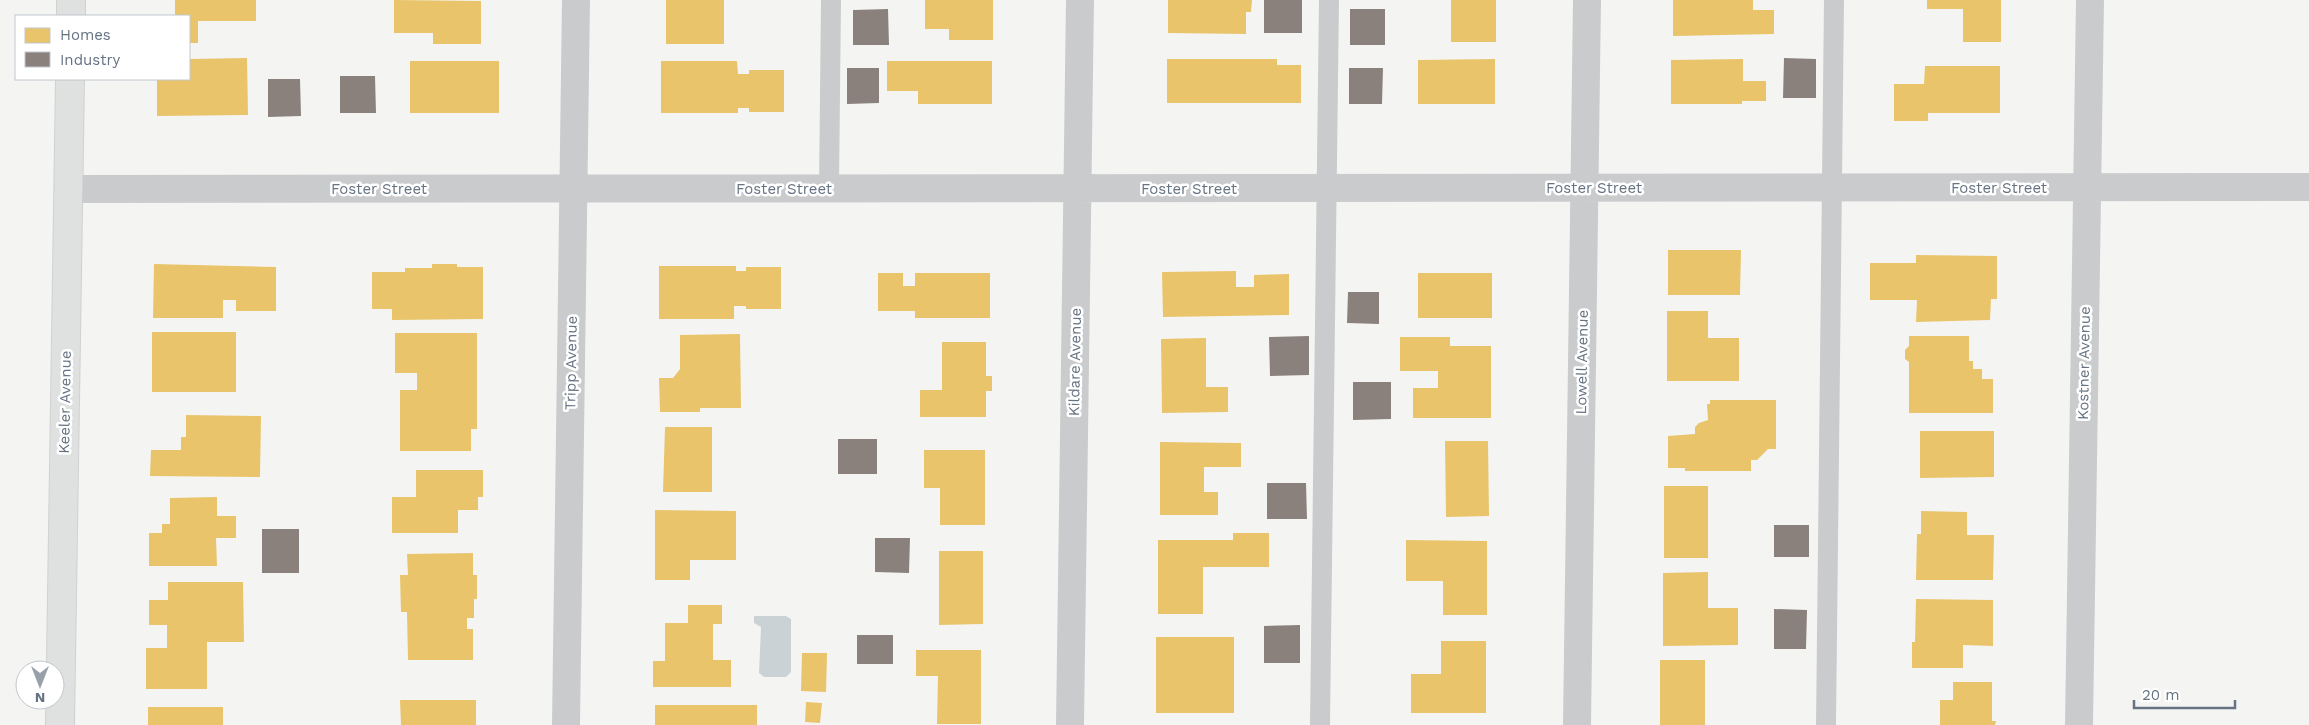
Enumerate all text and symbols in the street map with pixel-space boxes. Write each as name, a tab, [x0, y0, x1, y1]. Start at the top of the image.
legend	[15, 15, 190, 80]
text: Homes	[60, 26, 111, 44]
text: Industry	[60, 51, 121, 69]
street label: Foster Street	[1546, 179, 1643, 197]
street label: Foster Street	[1951, 179, 2048, 197]
street label: Foster Street	[331, 180, 428, 198]
street label: Foster Street	[736, 180, 833, 198]
street label: Foster Street	[1141, 180, 1238, 198]
street label: Kostner Avenue	[2074, 306, 2094, 420]
street label: Kildare Avenue	[1065, 308, 1085, 416]
street label: Lowell Avenue	[1572, 310, 1592, 414]
street label: Tripp Avenue	[561, 316, 581, 410]
street label: Keeler Avenue	[55, 350, 75, 454]
north arrow	[15, 660, 65, 710]
scale bar	[2134, 678, 2235, 710]
text: 20 m	[2142, 686, 2180, 704]
text: N	[35, 690, 45, 706]

